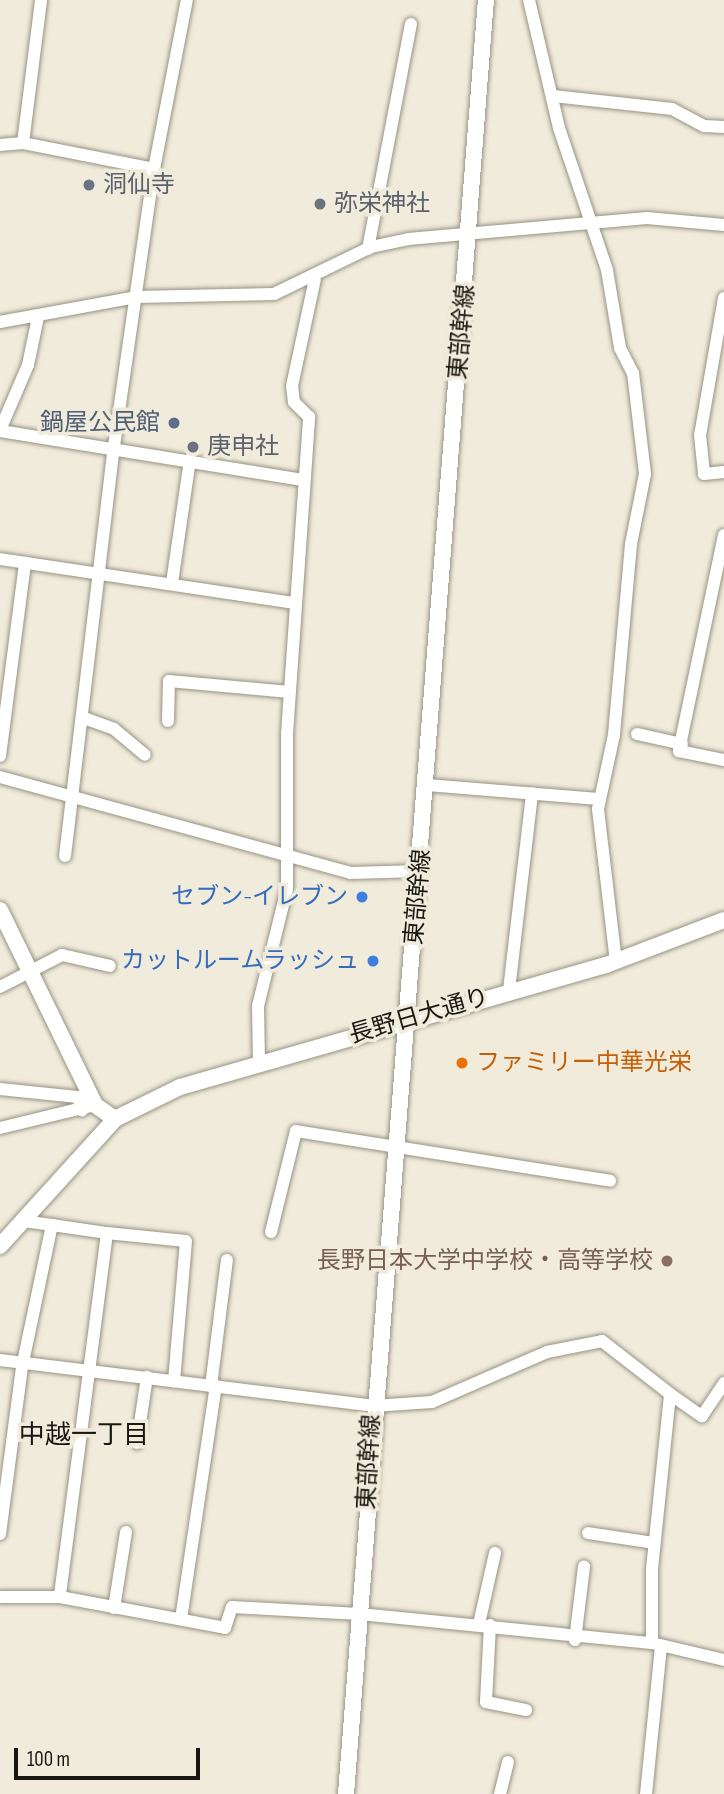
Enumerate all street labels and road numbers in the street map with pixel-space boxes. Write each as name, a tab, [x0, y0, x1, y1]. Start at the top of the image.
street label: 東部幹線	[443, 283, 481, 381]
street label: 東部幹線	[399, 848, 437, 946]
street label: 長野日大通り	[346, 982, 492, 1050]
street label: 東部幹線	[352, 1413, 386, 1511]

